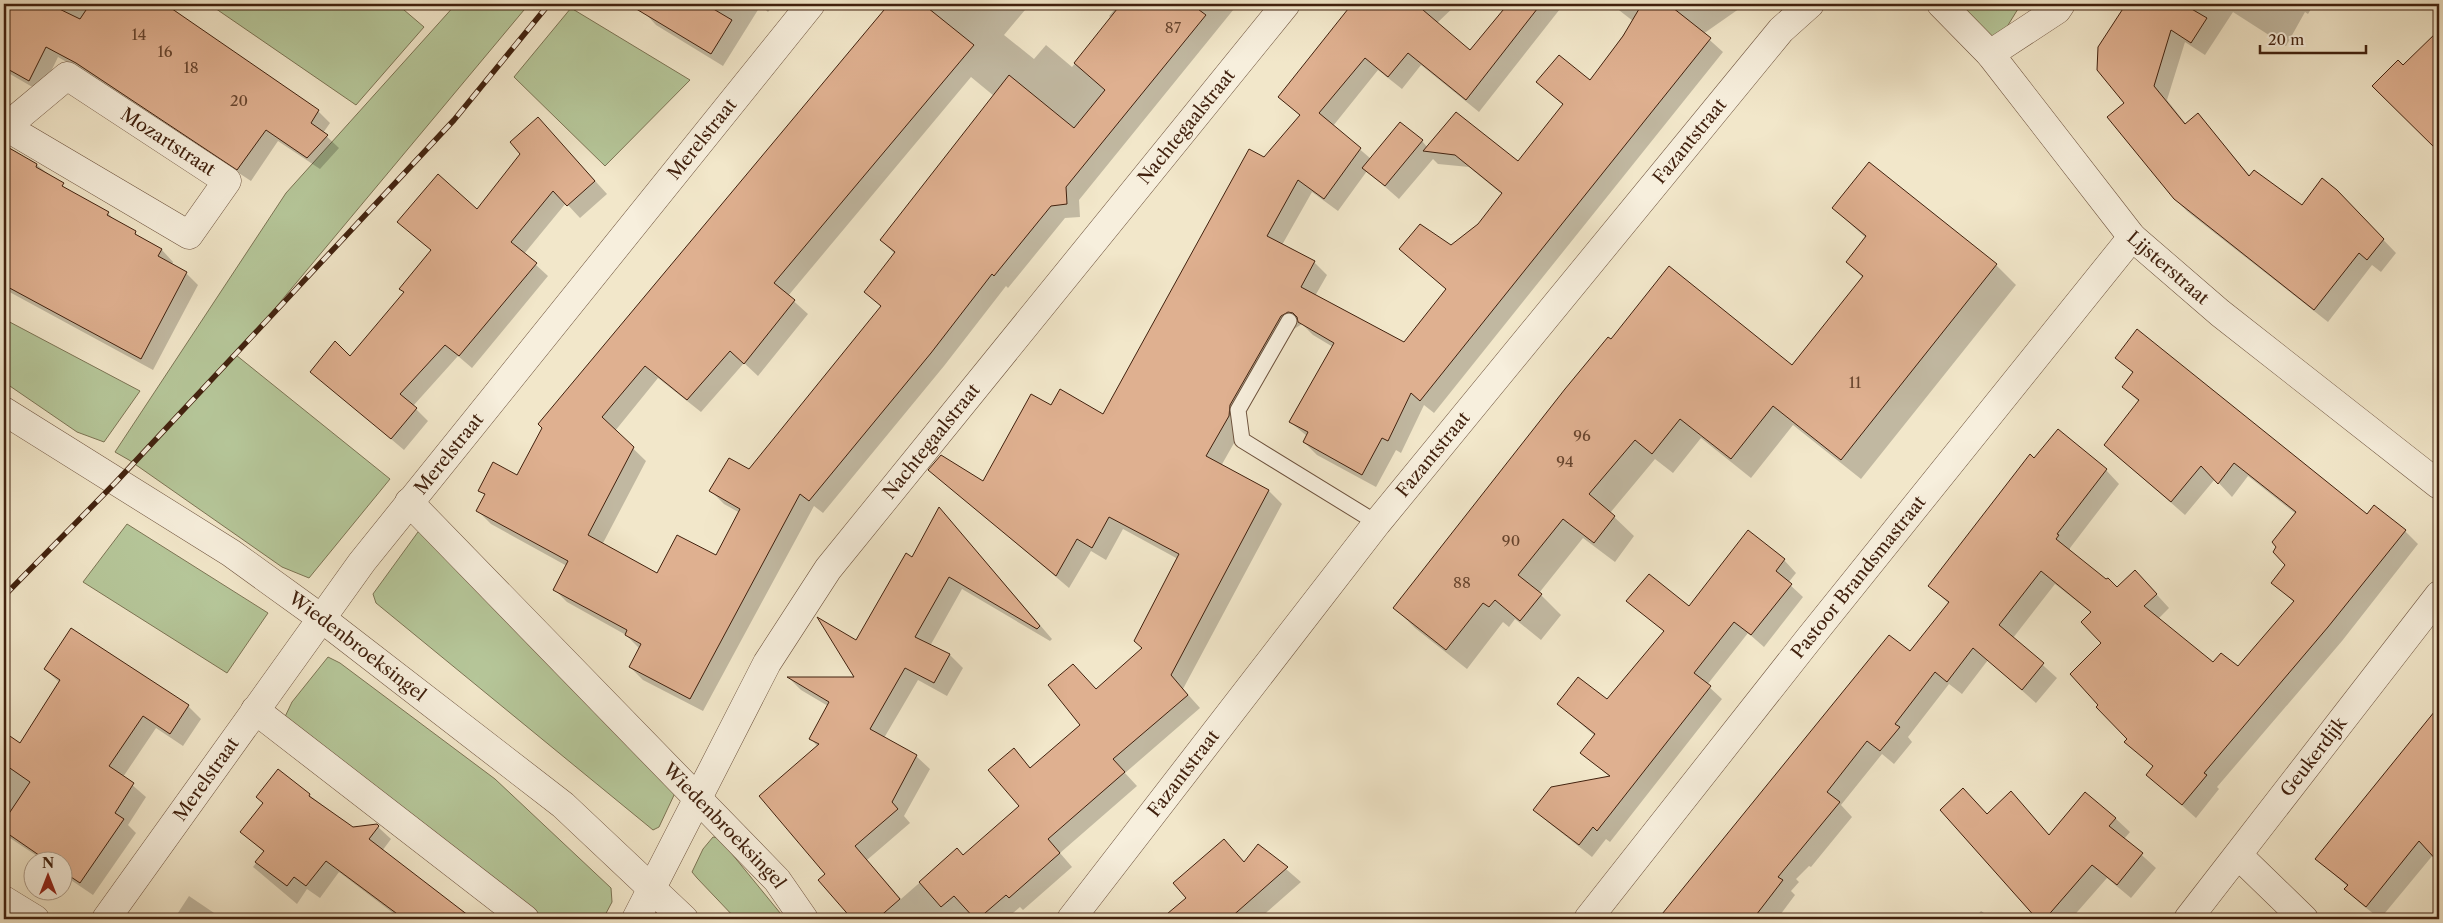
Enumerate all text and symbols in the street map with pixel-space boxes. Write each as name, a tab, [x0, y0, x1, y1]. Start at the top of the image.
house number: 87	[1165, 18, 1182, 37]
scale bar	[2260, 22, 2367, 54]
house number: 14	[132, 25, 146, 44]
text: 20 m	[2268, 30, 2304, 49]
house number: 16	[157, 42, 173, 61]
house number: 18	[183, 58, 199, 77]
street label: Nachtegaalstraat	[1133, 64, 1240, 189]
house number: 20	[230, 91, 248, 110]
street label: Merelstraat	[663, 94, 742, 184]
street label: Fazantstraat	[1648, 94, 1732, 188]
street label: Mozartstraat	[117, 103, 220, 181]
street label: Lijsterstraat	[2122, 227, 2214, 310]
house number: 11	[1849, 373, 1862, 392]
street label: Nachtegaalstraat	[878, 379, 985, 503]
street label: Fazantstraat	[1392, 407, 1475, 502]
street label: Merelstraat	[410, 409, 489, 499]
house number: 96	[1573, 426, 1591, 445]
house number: 94	[1556, 452, 1574, 471]
street label: Pastoor Brandsmastraat	[1787, 491, 1931, 663]
house number: 90	[1502, 531, 1520, 550]
house number: 88	[1453, 573, 1471, 592]
street label: Wiedenbroeksingel	[284, 587, 430, 706]
street label: Geukerdijk	[2276, 711, 2352, 801]
street label: Fazantstraat	[1143, 725, 1224, 821]
street label: Merelstraat	[169, 733, 244, 825]
street label: Wiedenbroeksingel	[658, 758, 791, 893]
north arrow	[22, 850, 72, 900]
text: N	[42, 854, 54, 872]

